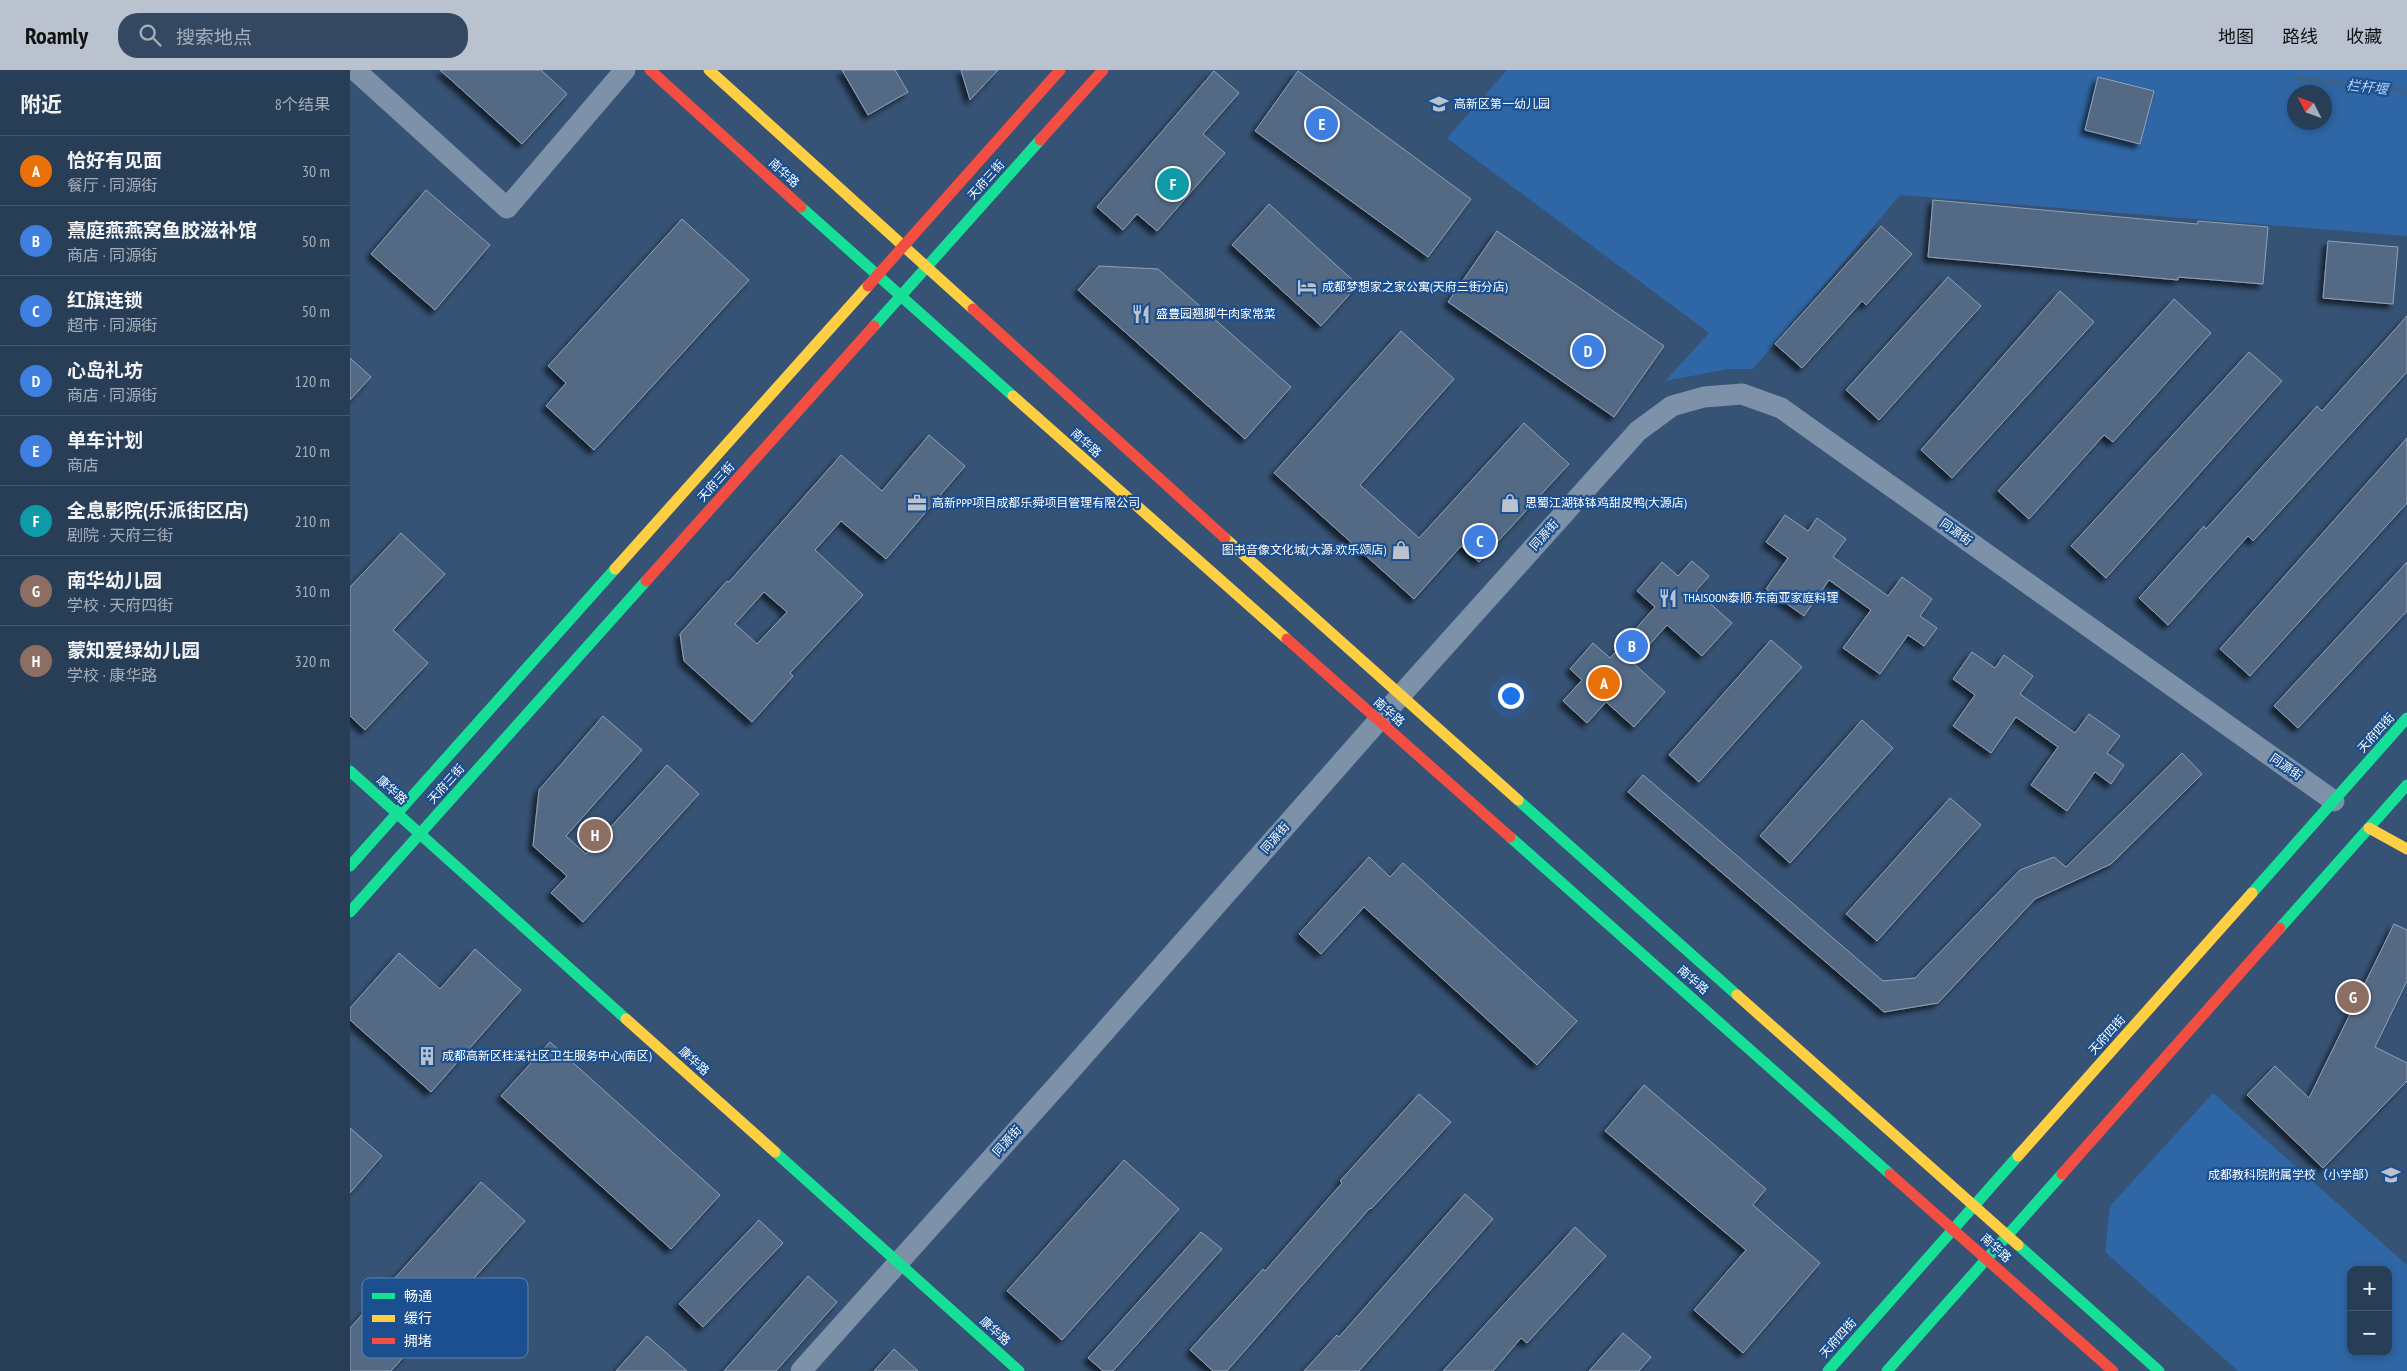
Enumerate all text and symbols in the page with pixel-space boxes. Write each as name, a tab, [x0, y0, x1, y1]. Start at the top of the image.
search box	[118, 13, 468, 58]
text: Roamly	[25, 20, 88, 51]
icon: search	[136, 21, 164, 49]
text: 搜索地点	[176, 25, 252, 49]
text: 地图	[2218, 25, 2254, 48]
text: 路线	[2282, 25, 2318, 48]
text: 收藏	[2346, 25, 2382, 48]
water label: 栏杆堰	[2345, 76, 2391, 99]
north arrow	[2287, 85, 2332, 130]
text: 附近	[20, 91, 62, 118]
school or university icon: 高新区第一幼儿园	[1428, 93, 1450, 115]
text: 8个结果	[275, 94, 330, 114]
place label: 高新区第一幼儿园	[1454, 96, 1550, 111]
pin: E	[1306, 105, 1338, 143]
text: 恰好有见面	[67, 148, 162, 172]
street label: 南华路	[766, 155, 803, 190]
street label: 天府三街	[964, 157, 1007, 203]
text: A	[32, 161, 40, 181]
text: 30 m	[302, 161, 330, 181]
pin: F	[1157, 165, 1189, 203]
text: 餐厅 · 同源街	[67, 175, 157, 195]
text: 熹庭燕燕窝鱼胶滋补馆	[67, 218, 257, 242]
text: B	[32, 231, 40, 251]
text: 50 m	[302, 231, 330, 251]
text: 商店 · 同源街	[67, 245, 157, 265]
hotel icon: 成都梦想家之家公寓(天府三街分店)	[1296, 276, 1318, 298]
place label: 成都梦想家之家公寓(天府三街分店)	[1322, 279, 1508, 294]
text: 红旗连锁	[67, 288, 143, 312]
text: C	[32, 301, 40, 321]
text: 50 m	[302, 301, 330, 321]
restaurant icon: 盛豊园翘脚牛肉家常菜	[1130, 303, 1152, 325]
place label: 盛豊园翘脚牛肉家常菜	[1156, 306, 1276, 321]
text: 超市 · 同源街	[67, 315, 157, 335]
pin: D	[1572, 332, 1604, 370]
text: 心岛礼坊	[67, 358, 143, 382]
text: D	[32, 371, 40, 391]
text: 120 m	[295, 371, 330, 391]
text: 商店 · 同源街	[67, 385, 157, 405]
street label: 南华路	[1068, 425, 1105, 460]
text: 单车计划	[67, 428, 143, 452]
text: E	[33, 441, 39, 461]
text: 210 m	[295, 441, 330, 461]
text: 商店	[67, 455, 99, 475]
street label: 天府三街	[694, 459, 737, 505]
office icon: 高新PPP项目成都乐舜项目管理有限公司	[906, 492, 928, 514]
shop icon: 思蜀江湖钵钵鸡甜皮鸭(大源店)	[1499, 492, 1521, 514]
place label: 高新PPP项目成都乐舜项目管理有限公司	[932, 495, 1140, 510]
place label: 思蜀江湖钵钵鸡甜皮鸭(大源店)	[1525, 495, 1687, 510]
text: 全息影院(乐派街区店)	[67, 498, 249, 522]
text: F	[33, 511, 39, 531]
text: 210 m	[295, 511, 330, 531]
street label: 同源街	[1937, 515, 1975, 548]
street label: 同源街	[1526, 516, 1561, 553]
pin: C	[1464, 522, 1496, 560]
text: 剧院 · 天府三街	[67, 525, 173, 545]
shop icon: 图书音像文化城(大源·欢乐颂店)	[1390, 539, 1412, 561]
place label: 图书音像文化城(大源·欢乐颂店)	[1222, 542, 1386, 557]
text: 南华幼儿园	[67, 568, 162, 592]
text: G	[32, 581, 40, 601]
text: 310 m	[295, 581, 330, 601]
restaurant icon: THAISOON泰顺·东南亚家庭料理	[1657, 587, 1679, 609]
place label: THAISOON泰顺·东南亚家庭料理	[1683, 590, 1839, 605]
text: 学校 · 天府四街	[67, 595, 173, 615]
pin: B	[1616, 627, 1648, 665]
text: 蒙知爱绿幼儿园	[67, 638, 200, 662]
text: H	[32, 651, 40, 671]
text: 320 m	[295, 651, 330, 671]
pin: A	[1588, 664, 1620, 702]
text: 学校 · 康华路	[67, 665, 157, 685]
your location	[1498, 683, 1524, 709]
street label: 南华路	[1371, 694, 1408, 729]
street label: 天府四街	[2354, 710, 2397, 756]
street label: 同源街	[2267, 750, 2305, 783]
street label: 天府三街	[424, 761, 467, 807]
street label: 康华路	[374, 772, 411, 807]
pin: H	[579, 816, 611, 854]
street label: 同源街	[1257, 819, 1292, 856]
street label: 南华路	[1675, 962, 1712, 997]
pin: G	[2337, 978, 2369, 1016]
street label: 天府四街	[2085, 1012, 2128, 1058]
street label: 康华路	[676, 1043, 713, 1078]
building icon: 成都高新区桂溪社区卫生服务中心(南区)	[416, 1045, 438, 1067]
place label: 成都高新区桂溪社区卫生服务中心(南区)	[442, 1048, 652, 1063]
street label: 同源街	[989, 1122, 1024, 1159]
school or university icon: 成都教科院附属学校（小学部）	[2380, 1164, 2402, 1186]
place label: 成都教科院附属学校（小学部）	[2208, 1167, 2376, 1182]
street label: 南华路	[1978, 1230, 2015, 1265]
map controls	[2347, 1266, 2392, 1356]
button: +	[2347, 1266, 2392, 1311]
legend	[362, 1278, 528, 1358]
text: 畅通	[404, 1287, 432, 1305]
text: 缓行	[404, 1309, 432, 1327]
button: −	[2347, 1311, 2392, 1356]
street label: 康华路	[977, 1313, 1014, 1348]
street label: 天府四街	[1816, 1315, 1859, 1361]
text: 拥堵	[404, 1332, 432, 1350]

